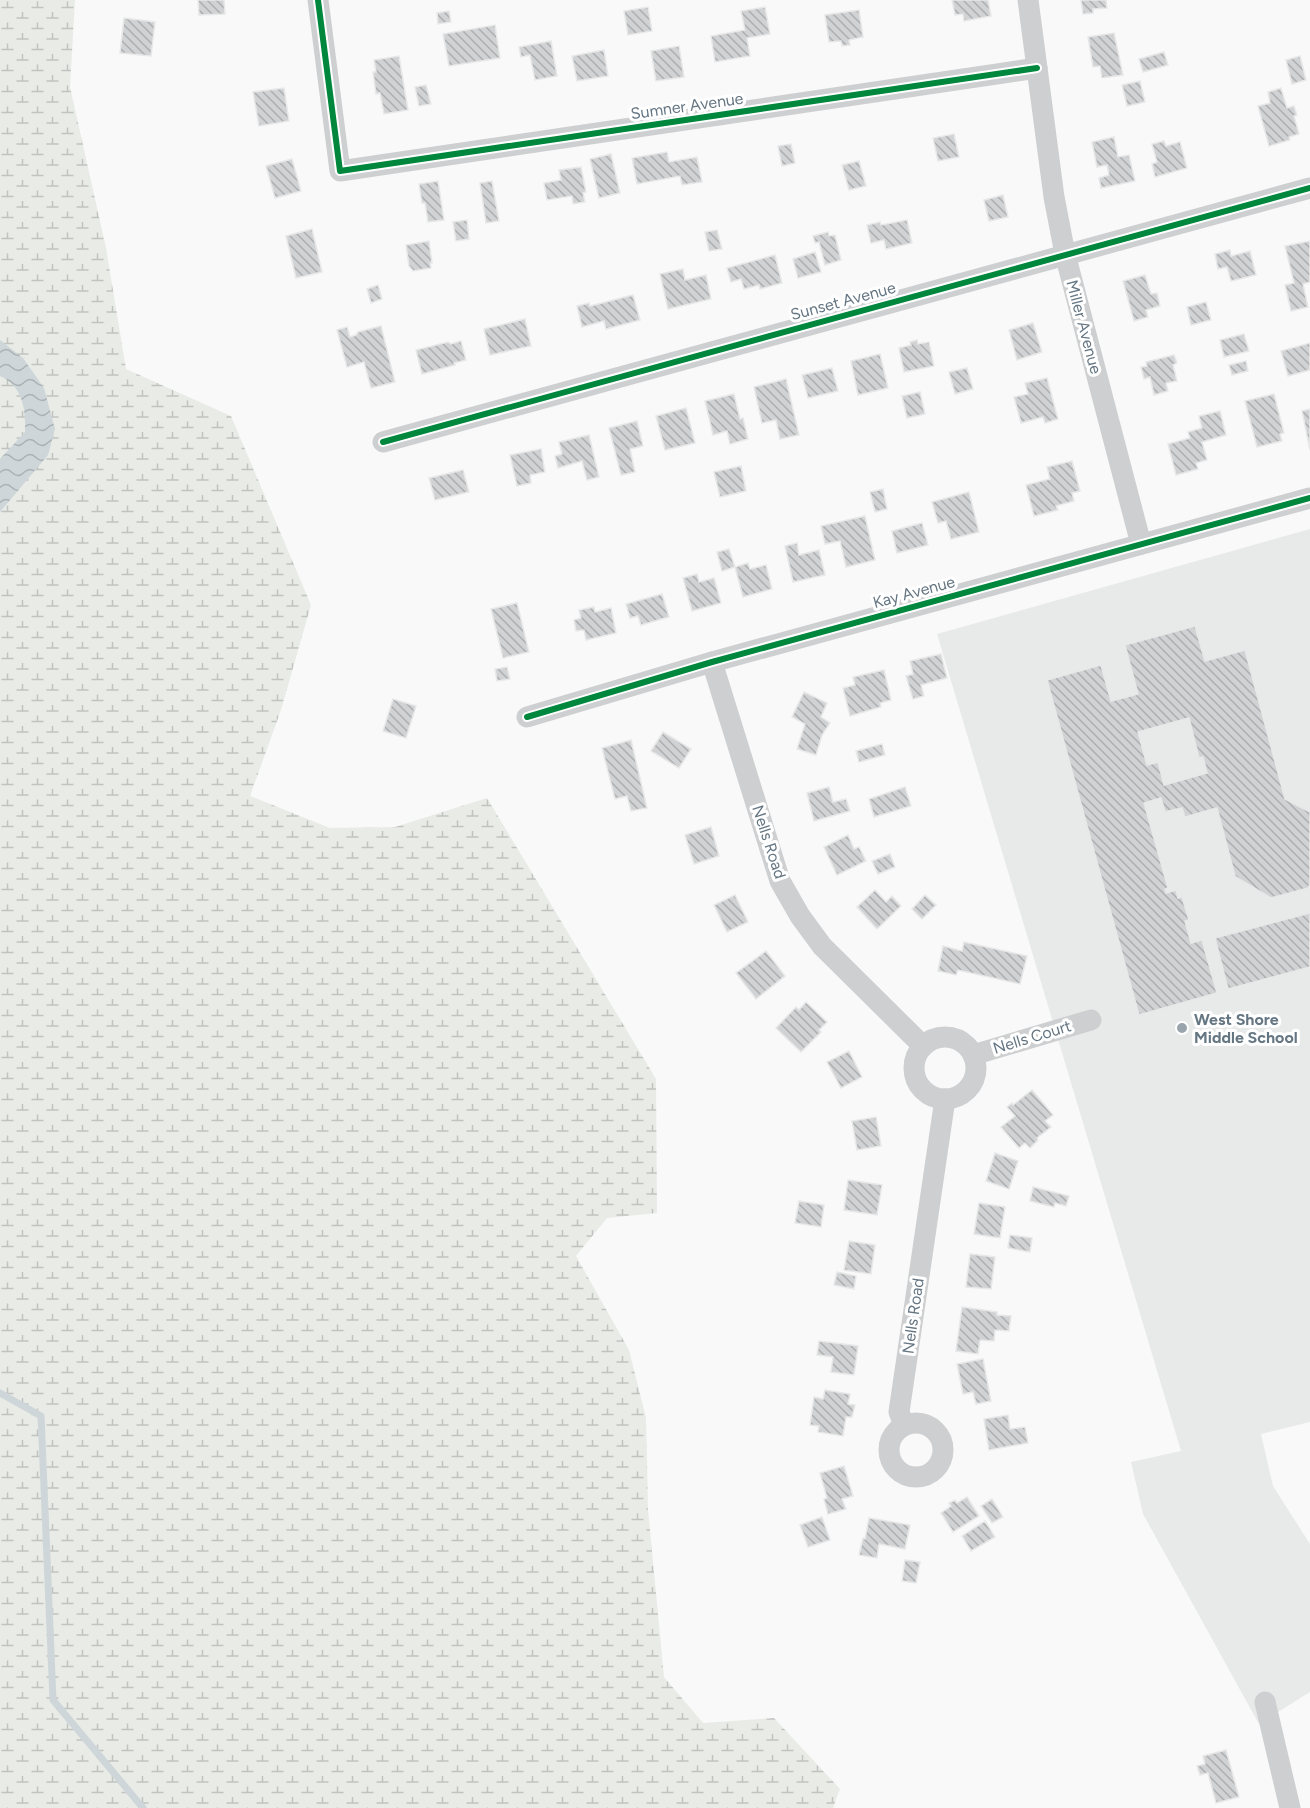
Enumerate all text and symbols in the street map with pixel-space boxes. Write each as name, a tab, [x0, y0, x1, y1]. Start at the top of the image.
street label: Sumner Avenue	[629, 89, 745, 123]
street label: Sunset Avenue	[788, 278, 898, 324]
street label: Miller Avenue	[1062, 278, 1106, 376]
street label: Kay Avenue	[871, 572, 957, 612]
street label: Nells Road	[748, 803, 790, 881]
place label: West Shore Middle School	[1194, 1010, 1298, 1047]
street label: Nells Court	[991, 1016, 1073, 1058]
marker: West Shore Middle School	[1175, 1021, 1189, 1035]
street label: Nells Road	[898, 1277, 928, 1355]

